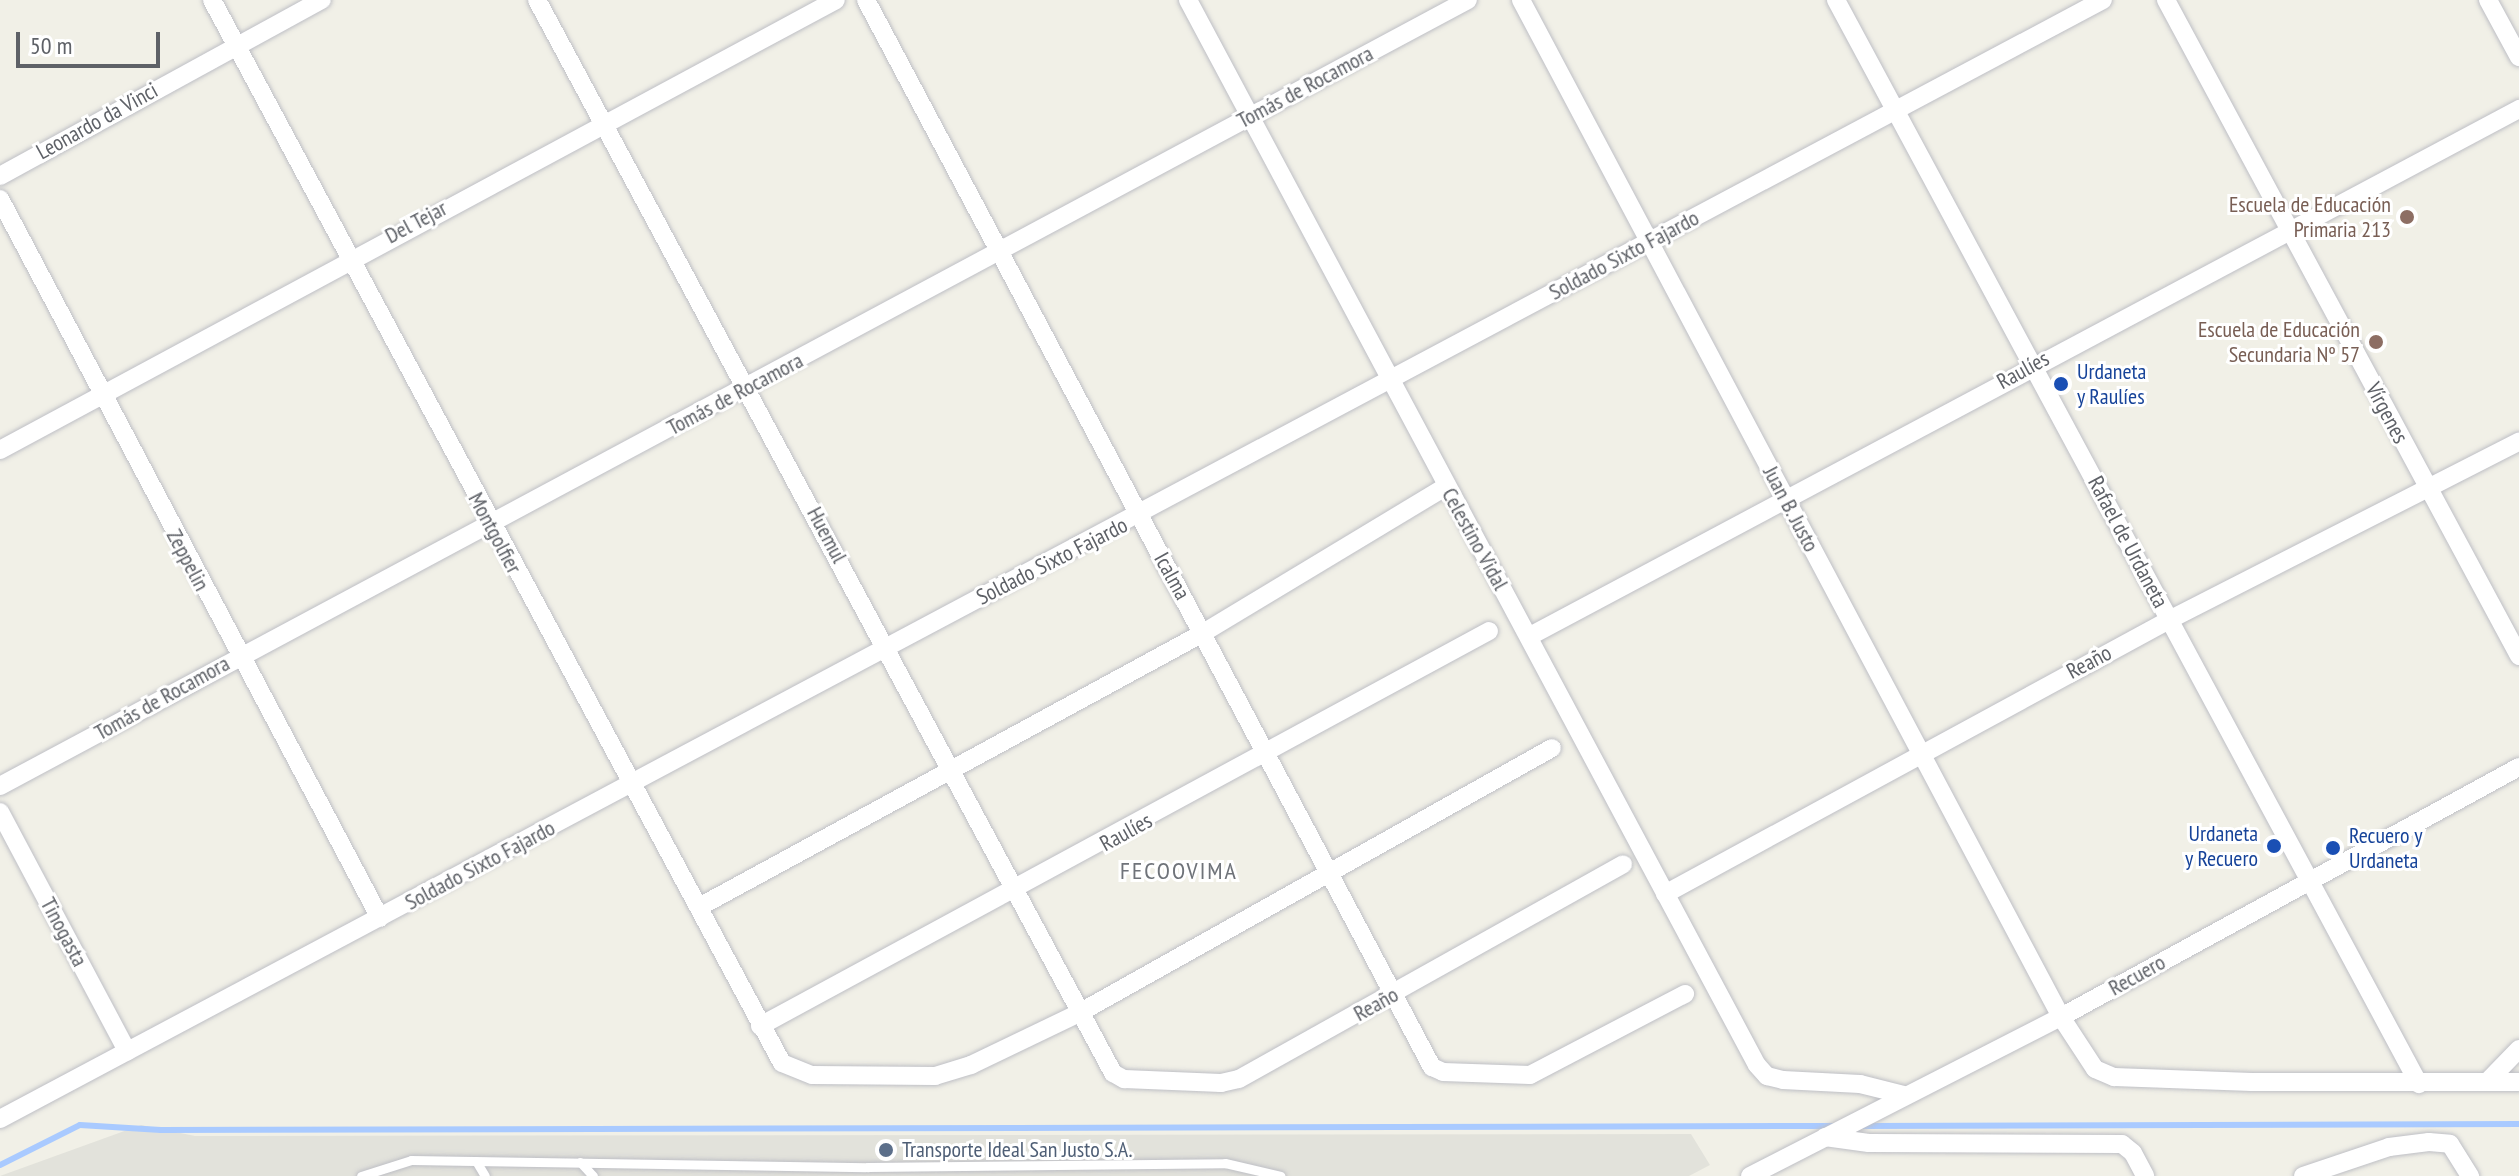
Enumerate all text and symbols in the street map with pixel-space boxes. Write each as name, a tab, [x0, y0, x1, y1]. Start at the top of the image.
scale bar	[20, 16, 164, 66]
text: 50 m	[30, 30, 72, 61]
street label: Tomás de Rocamora	[1233, 40, 1377, 134]
street label: Leonardo da Vinci	[32, 77, 162, 165]
place label: Escuela de Educación Primaria 213	[2229, 191, 2391, 242]
street label: Del Tejar	[380, 195, 452, 249]
street label: Soldado Sixto Fajardo	[1545, 204, 1703, 306]
marker: Escuela de Educación Primaria 213	[2398, 208, 2416, 226]
place label: Escuela de Educación Secundaria Nº 57	[2198, 316, 2360, 368]
marker: Escuela de Educación Secundaria Nº 57	[2367, 333, 2385, 351]
street label: Raulíes	[1992, 345, 2054, 395]
street label: Tomás de Rocamora	[663, 347, 807, 441]
place label: Urdaneta y Raulíes	[2077, 358, 2146, 410]
marker: Urdaneta y Raulíes	[2052, 375, 2070, 393]
street label: Vírgenes	[2360, 378, 2414, 448]
street label: Juan B. Justo	[1757, 461, 1825, 557]
street label: Rafael de Urdaneta	[2082, 472, 2174, 612]
street label: Celestino Vidal	[1436, 483, 1514, 595]
street label: Montgolfier	[463, 488, 527, 578]
street label: Huemul	[801, 503, 853, 567]
street label: Soldado Sixto Fajardo	[972, 512, 1132, 610]
street label: Zeppelin	[161, 525, 215, 595]
street label: Icalma	[1148, 548, 1196, 604]
street label: Reaño	[2062, 639, 2116, 685]
street label: Tomás de Rocamora	[90, 650, 234, 746]
street label: Raulíes	[1095, 807, 1157, 857]
street label: Soldado Sixto Fajardo	[401, 814, 559, 916]
place label: Urdaneta y Recuero	[2184, 820, 2258, 872]
place label: Recuero y Urdaneta	[2349, 822, 2423, 874]
marker: Urdaneta y Recuero	[2265, 837, 2283, 855]
marker: Recuero y Urdaneta	[2324, 839, 2342, 857]
district label: FECOOVIMA	[1120, 857, 1238, 885]
street label: Tinogasta	[35, 893, 93, 971]
street label: Recuero	[2104, 949, 2170, 1001]
street label: Reaño	[1349, 981, 1403, 1027]
place label: Transporte Ideal San Justo S.A.	[902, 1137, 1132, 1163]
marker: Transporte Ideal San Justo S.A.	[877, 1141, 895, 1159]

